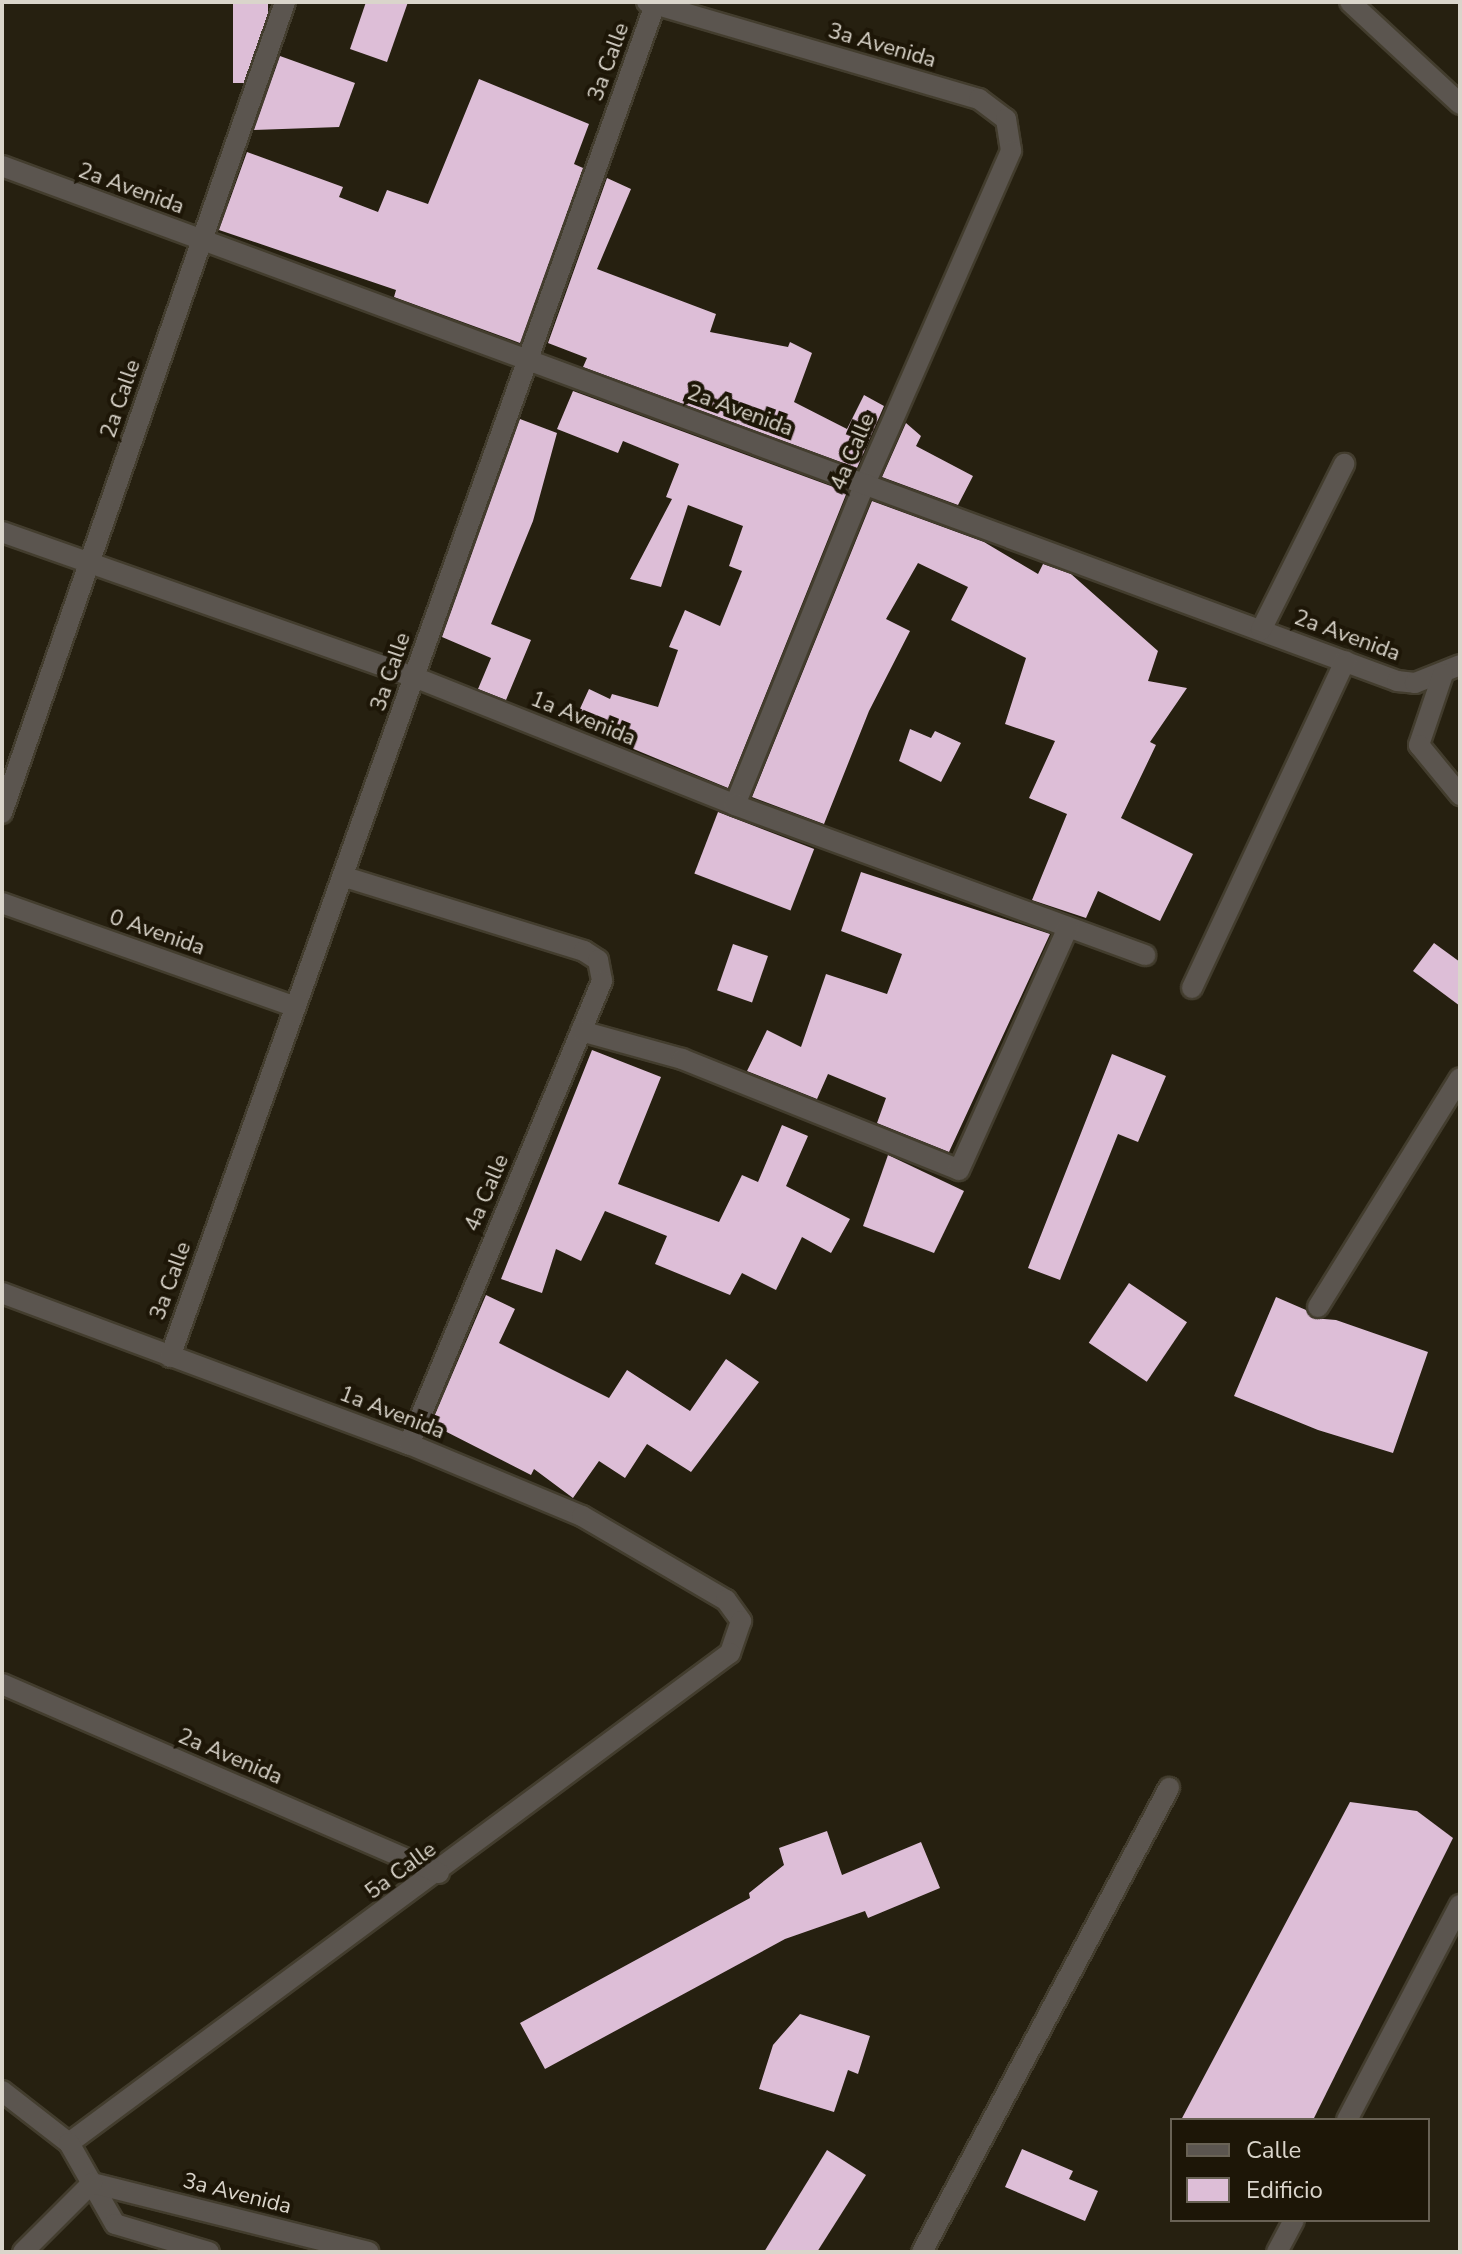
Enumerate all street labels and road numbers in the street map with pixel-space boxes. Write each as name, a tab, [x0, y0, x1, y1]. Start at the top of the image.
street label: 3a Avenida	[825, 18, 939, 74]
street label: 3a Calle	[583, 19, 635, 105]
street label: 2a Avenida	[74, 158, 188, 220]
street label: 2a Calle	[95, 356, 147, 442]
street label: 2a Avenida	[683, 380, 797, 442]
street label: 4a Calle	[825, 409, 881, 495]
street label: 2a Avenida	[1290, 605, 1404, 667]
street label: 3a Calle	[365, 629, 417, 715]
street label: 1a Avenida	[527, 686, 639, 752]
street label: 0 Avenida	[106, 904, 208, 962]
street label: 4a Calle	[459, 1150, 515, 1236]
street label: 3a Calle	[145, 1238, 197, 1324]
street label: 1a Avenida	[335, 1381, 449, 1445]
street label: 2a Avenida	[174, 1723, 286, 1791]
street label: 5a Calle	[360, 1836, 442, 1906]
street label: 3a Avenida	[180, 2168, 294, 2220]

